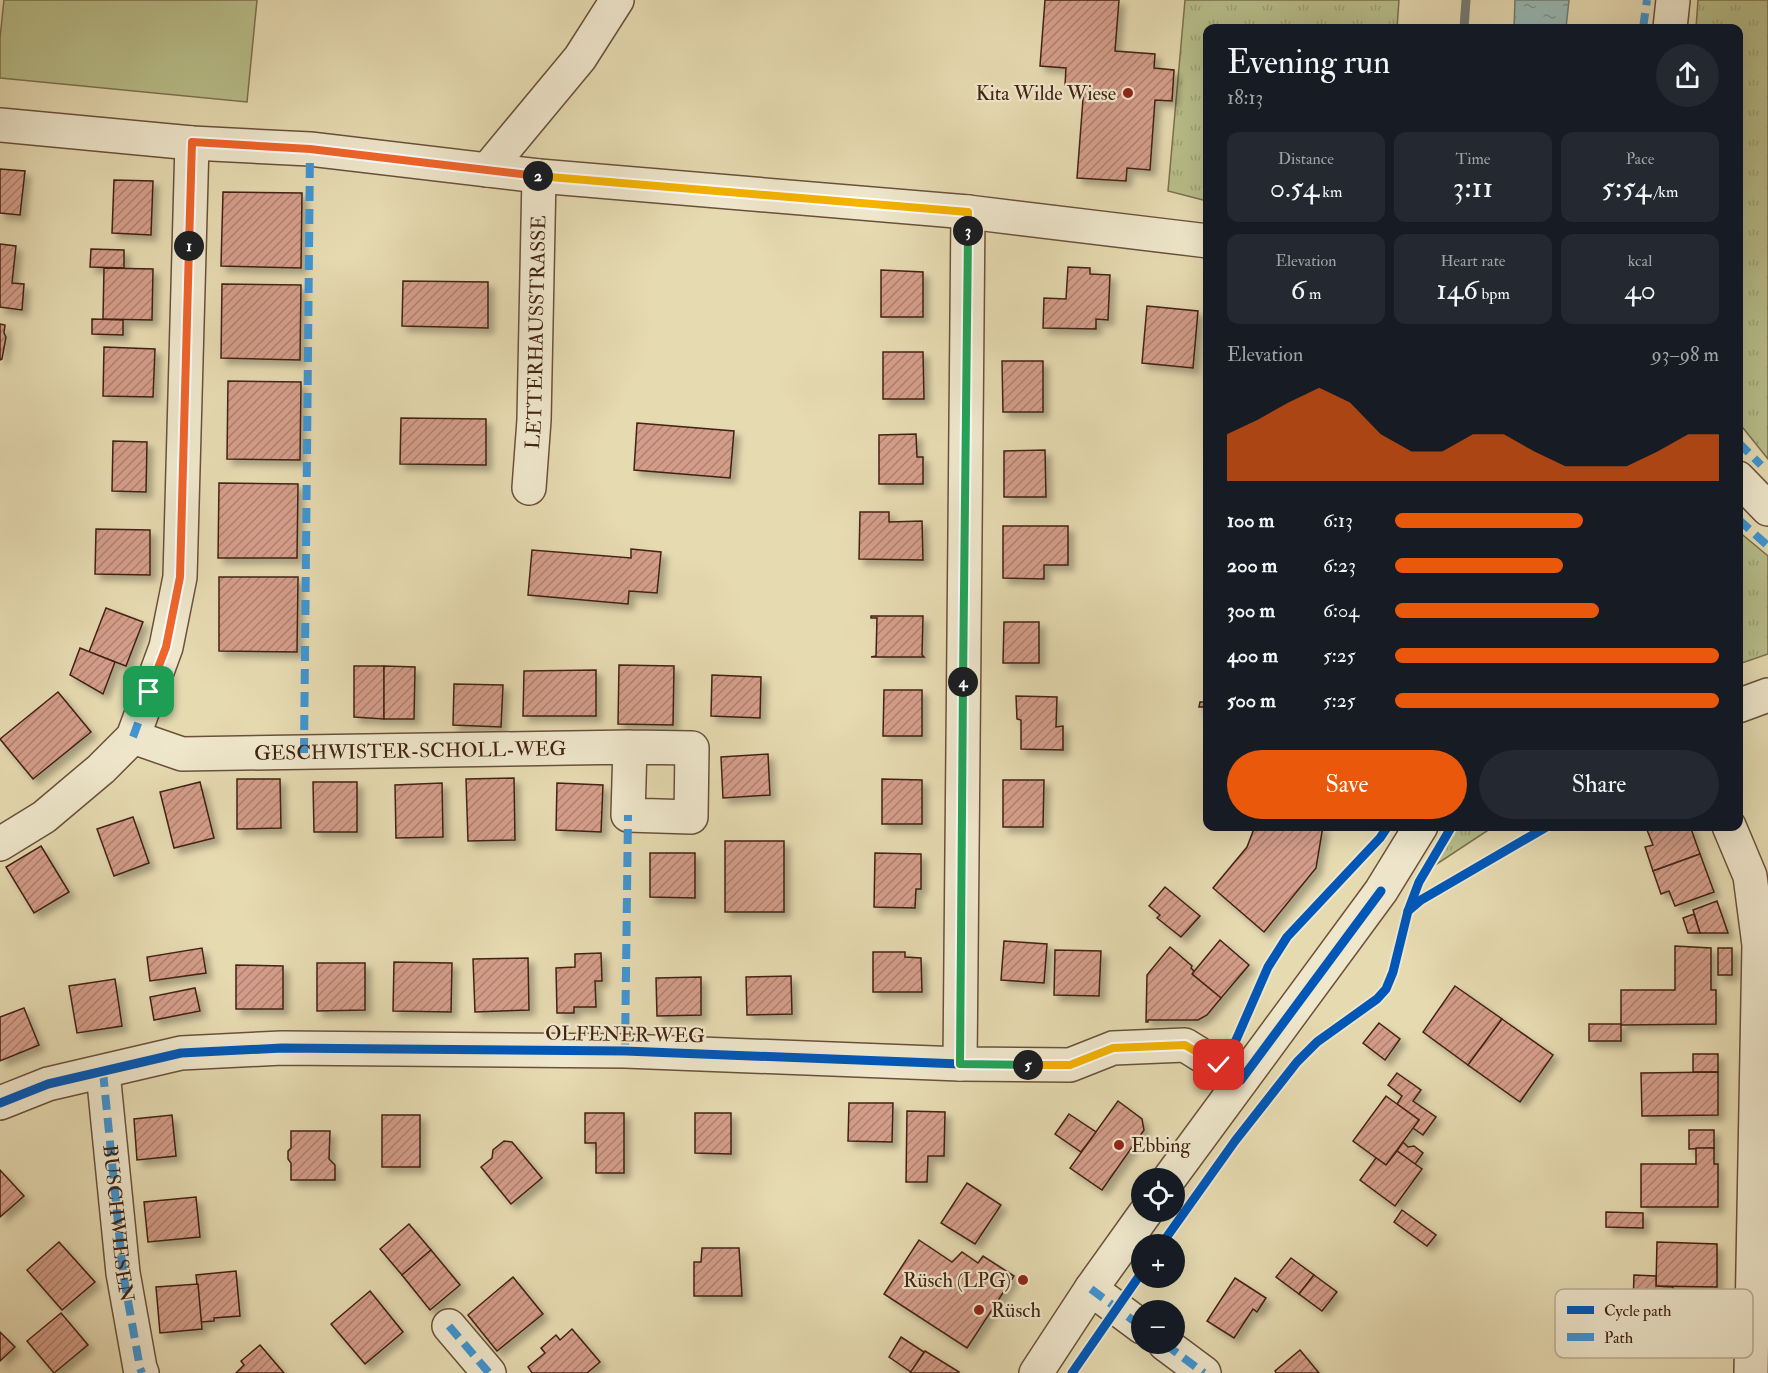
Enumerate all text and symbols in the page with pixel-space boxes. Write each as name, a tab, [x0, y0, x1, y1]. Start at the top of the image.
text: Evening run	[1227, 42, 1390, 83]
button: share	[1656, 44, 1719, 107]
place label: Kita Wilde Wiese	[976, 81, 1116, 106]
text: 18:13	[1227, 85, 1263, 110]
marker: Kita Wilde Wiese	[1121, 86, 1135, 100]
text: Distance	[1278, 149, 1334, 169]
text: Time	[1456, 149, 1490, 169]
text: Pace	[1626, 149, 1654, 169]
pin: 2	[523, 161, 553, 191]
text: 2	[534, 166, 542, 186]
text: 0.54	[1270, 169, 1319, 206]
text: 3:11	[1453, 169, 1493, 206]
text: 5:54	[1602, 169, 1651, 206]
text: km	[1319, 182, 1342, 202]
text: /km	[1651, 182, 1678, 202]
street label: LETTERHAUSSTRASSE	[520, 215, 551, 450]
pin: 3	[953, 216, 983, 246]
text: 3	[965, 221, 971, 241]
pin: 1	[174, 231, 204, 261]
text: 1	[186, 236, 192, 256]
text: Elevation	[1276, 251, 1336, 271]
text: Heart rate	[1440, 251, 1506, 271]
text: kcal	[1628, 251, 1652, 271]
text: 6	[1291, 271, 1306, 308]
text: 146	[1436, 271, 1478, 308]
text: 40	[1624, 271, 1656, 308]
text: m	[1306, 284, 1321, 304]
text: bpm	[1478, 284, 1510, 304]
text: Elevation	[1227, 342, 1303, 367]
text: 93–98 m	[1652, 342, 1719, 367]
text: 100 m	[1227, 508, 1274, 533]
text: 6:13	[1323, 508, 1353, 533]
text: 200 m	[1227, 553, 1277, 578]
text: 6:23	[1323, 553, 1356, 578]
text: 300 m	[1227, 598, 1275, 623]
text: 6:04	[1323, 598, 1359, 623]
text: 400 m	[1227, 643, 1278, 668]
text: 5:25	[1323, 643, 1356, 668]
pin	[123, 666, 174, 717]
pin: 4	[948, 667, 978, 697]
text: 4	[959, 672, 967, 692]
icon: arrive	[132, 675, 165, 708]
text: 500 m	[1227, 688, 1276, 713]
text: 5:25	[1323, 688, 1356, 713]
street label: GESCHWISTER-SCHOLL-WEG	[254, 736, 567, 766]
button: Save	[1227, 750, 1467, 819]
button: Share	[1479, 750, 1719, 819]
street label: OLFENER WEG	[545, 1021, 705, 1048]
pin	[1193, 1039, 1244, 1090]
icon: check	[1202, 1048, 1235, 1081]
pin: 5	[1013, 1050, 1043, 1080]
text: 5	[1024, 1055, 1032, 1075]
place label: Ebbing	[1131, 1133, 1192, 1158]
marker: Ebbing	[1112, 1138, 1126, 1152]
street label: BUSCHWIESEN	[97, 1143, 140, 1304]
map controls	[1131, 1168, 1185, 1354]
button: locate	[1131, 1168, 1185, 1222]
button: +	[1131, 1234, 1185, 1288]
place label: Rüsch (LPG)	[903, 1268, 1011, 1293]
marker: Rüsch (LPG)	[1016, 1273, 1030, 1287]
legend	[1555, 1289, 1753, 1358]
place label: Rüsch	[991, 1298, 1041, 1323]
button: −	[1131, 1300, 1185, 1354]
text: Cycle path	[1604, 1301, 1672, 1322]
marker: Rüsch	[972, 1303, 986, 1317]
text: Path	[1604, 1328, 1634, 1348]

